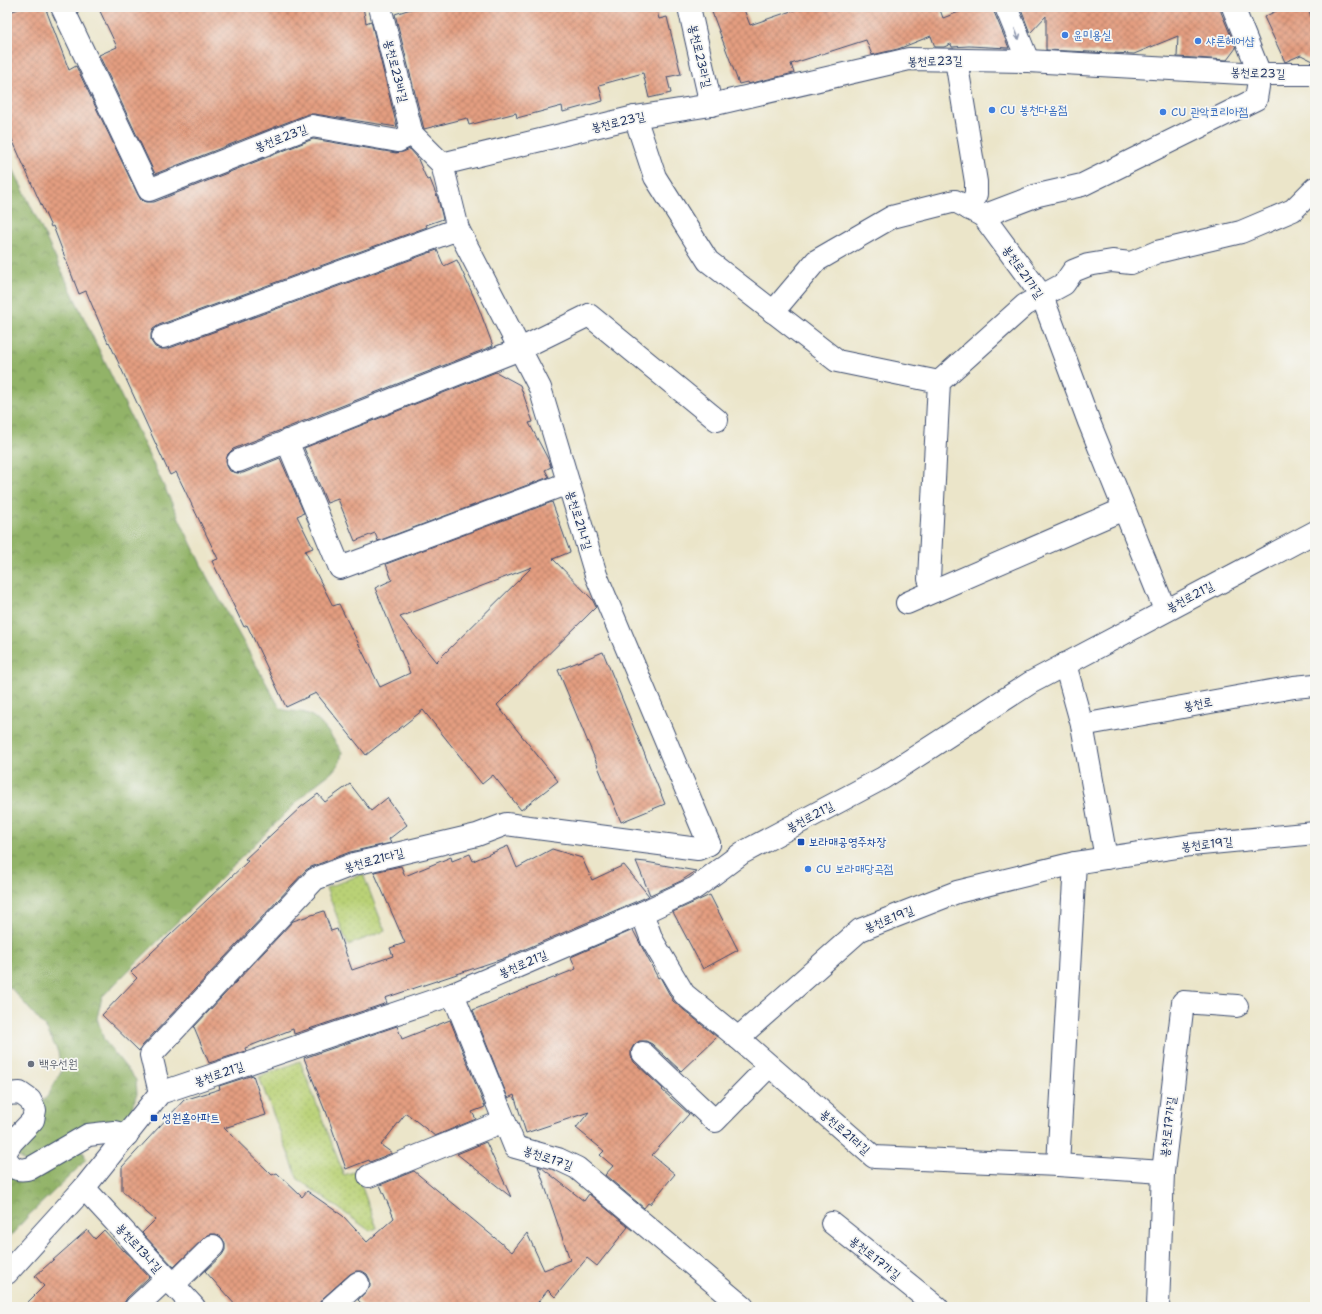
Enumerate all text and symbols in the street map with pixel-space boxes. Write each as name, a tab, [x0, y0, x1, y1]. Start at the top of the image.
street label: 봉천로23라길	[685, 23, 715, 90]
place label: 윤미용실	[1073, 27, 1112, 43]
one-way arrow	[1014, 28, 1022, 40]
marker: 윤미용실	[1060, 30, 1070, 40]
place label: 샤론헤어샵	[1206, 33, 1255, 49]
marker: 샤론헤어샵	[1193, 36, 1203, 46]
street label: 봉천로23바길	[380, 38, 412, 105]
street label: 봉천로23길	[907, 53, 963, 69]
street label: 봉천로23길	[1230, 64, 1286, 82]
place label: CU 봉천다옴점	[1000, 102, 1068, 118]
place label: CU 관악코리아점	[1171, 104, 1248, 120]
marker: CU 봉천다옴점	[987, 105, 997, 115]
marker: CU 관악코리아점	[1158, 107, 1168, 117]
street label: 봉천로23길	[589, 108, 647, 136]
street label: 봉천로23길	[253, 121, 310, 155]
street label: 봉천로21가길	[999, 242, 1047, 302]
street label: 봉천로21나길	[562, 488, 596, 552]
street label: 봉천로21길	[1164, 578, 1217, 616]
street label: 봉천로	[1182, 694, 1214, 714]
street label: 봉천로21길	[784, 798, 837, 836]
street label: 봉천로19길	[1181, 833, 1234, 855]
place label: 보라매공영주차장	[809, 834, 887, 850]
marker: 보라매공영주차장	[796, 837, 806, 847]
street label: 봉천로21다길	[342, 844, 406, 876]
place label: CU 보라매당곡점	[816, 861, 893, 877]
marker: CU 보라매당곡점	[803, 864, 813, 874]
street label: 봉천로19길	[862, 902, 916, 936]
street label: 봉천로21길	[496, 946, 550, 981]
place label: 백우선원	[39, 1056, 78, 1072]
street label: 봉천로21길	[192, 1058, 246, 1090]
marker: 백우선원	[26, 1059, 36, 1069]
street label: 봉천로17가길	[1156, 1095, 1180, 1158]
street label: 봉천로21라길	[817, 1106, 874, 1158]
place label: 성원홈아파트	[162, 1110, 220, 1126]
marker: 성원홈아파트	[149, 1113, 159, 1123]
street label: 봉천로17길	[521, 1142, 575, 1174]
street label: 봉천로13나길	[113, 1220, 166, 1276]
street label: 봉천로17가길	[846, 1233, 904, 1284]

